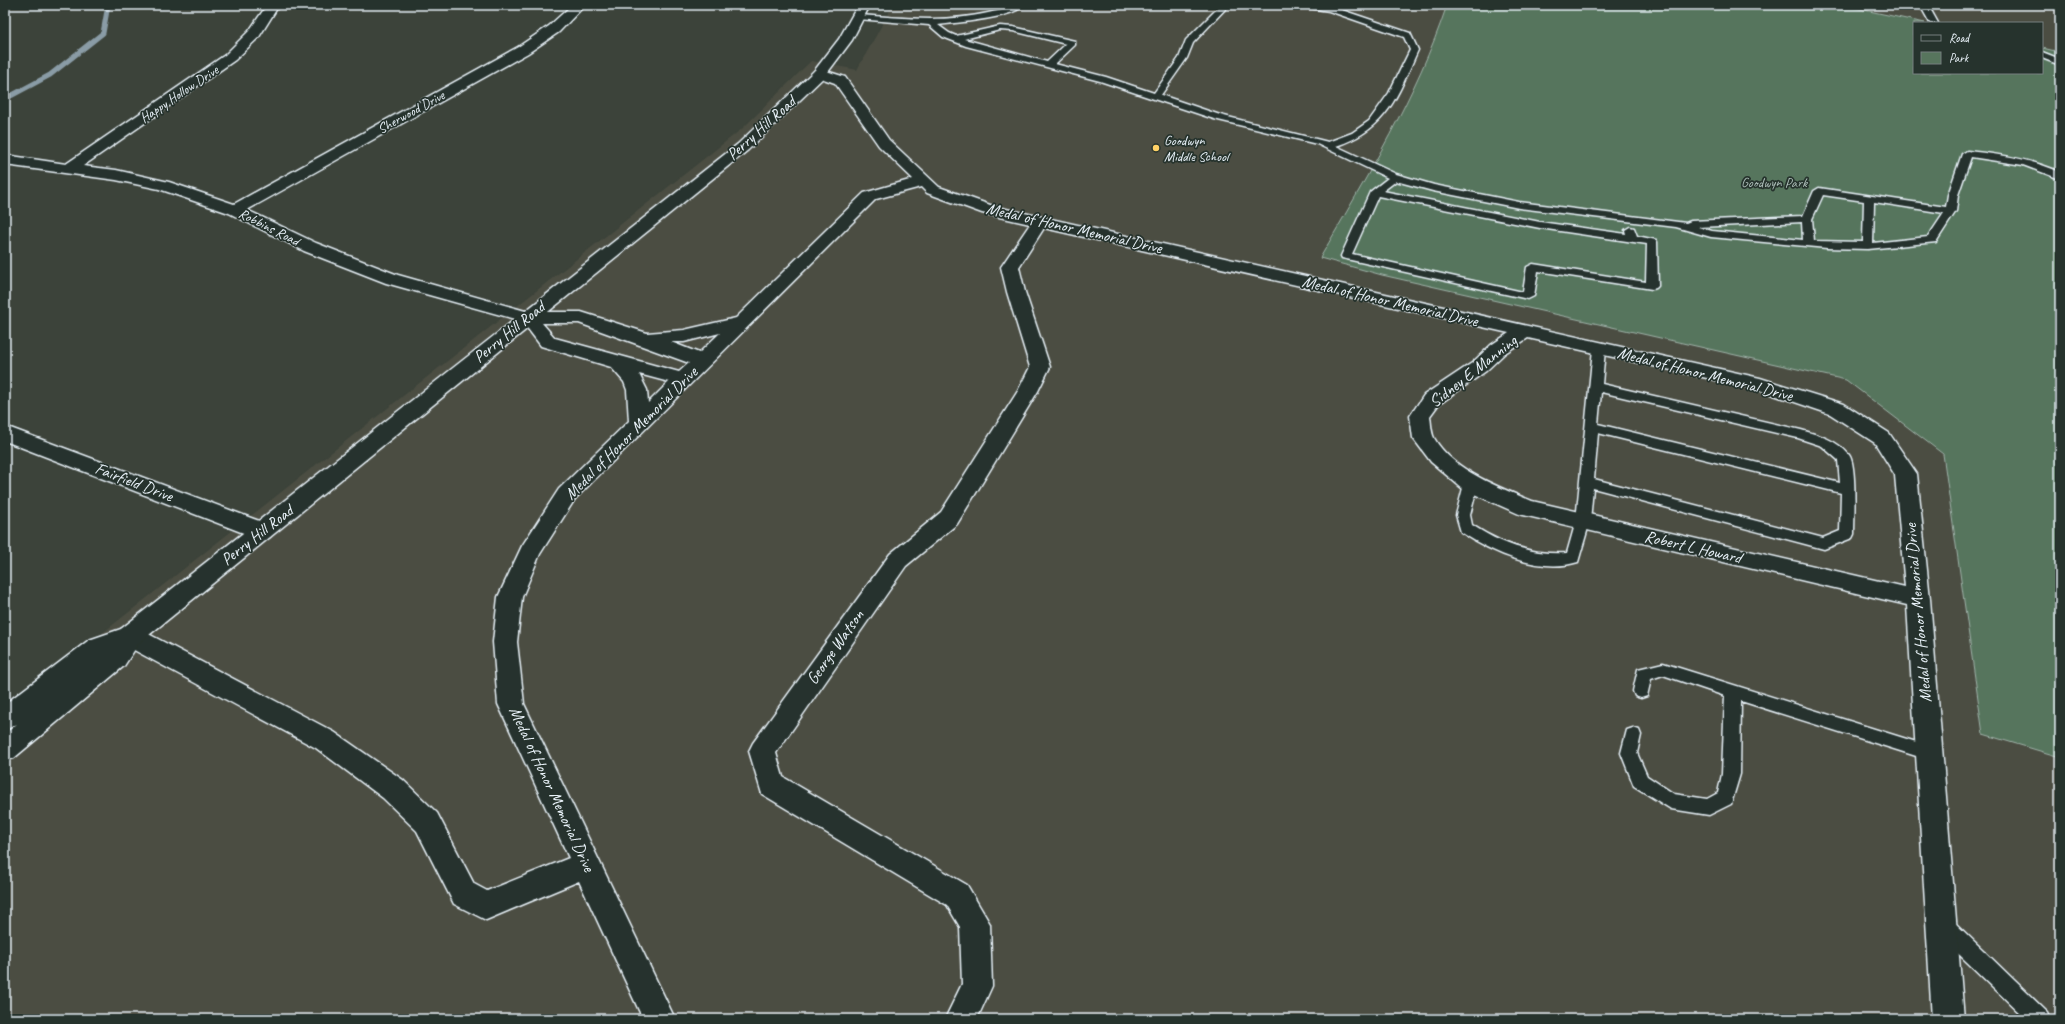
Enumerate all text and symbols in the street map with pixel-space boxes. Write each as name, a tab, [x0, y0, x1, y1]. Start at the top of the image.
legend	[1913, 22, 2043, 74]
text: Road	[1949, 30, 1971, 46]
text: Park	[1949, 50, 1970, 66]
street label: Happy Hollow Drive	[137, 61, 223, 126]
street label: Sherwood Drive	[374, 86, 449, 137]
street label: Perry Hill Road	[722, 90, 802, 165]
place label: Goodwyn Middle School	[1164, 132, 1231, 165]
marker: Goodwyn Middle School	[1151, 143, 1161, 153]
park label: Goodwyn Park	[1741, 174, 1808, 191]
street label: Medal of Honor Memorial Drive	[984, 198, 1165, 259]
street label: Robbins Road	[236, 205, 304, 251]
street label: Medal of Honor Memorial Drive	[1300, 271, 1481, 332]
street label: Perry Hill Road	[469, 295, 551, 367]
street label: Sidney E Manning	[1425, 329, 1522, 412]
street label: Medal of Honor Memorial Drive	[1615, 342, 1796, 406]
street label: Medal of Honor Memorial Drive	[560, 361, 703, 504]
street label: Fairfield Drive	[92, 458, 177, 507]
street label: Perry Hill Road	[217, 499, 299, 570]
street label: Medal of Honor Memorial Drive	[1900, 521, 1936, 703]
street label: Robert L Howard	[1642, 526, 1746, 569]
street label: George Watson	[802, 605, 869, 688]
street label: Medal of Honor Memorial Drive	[504, 703, 600, 876]

